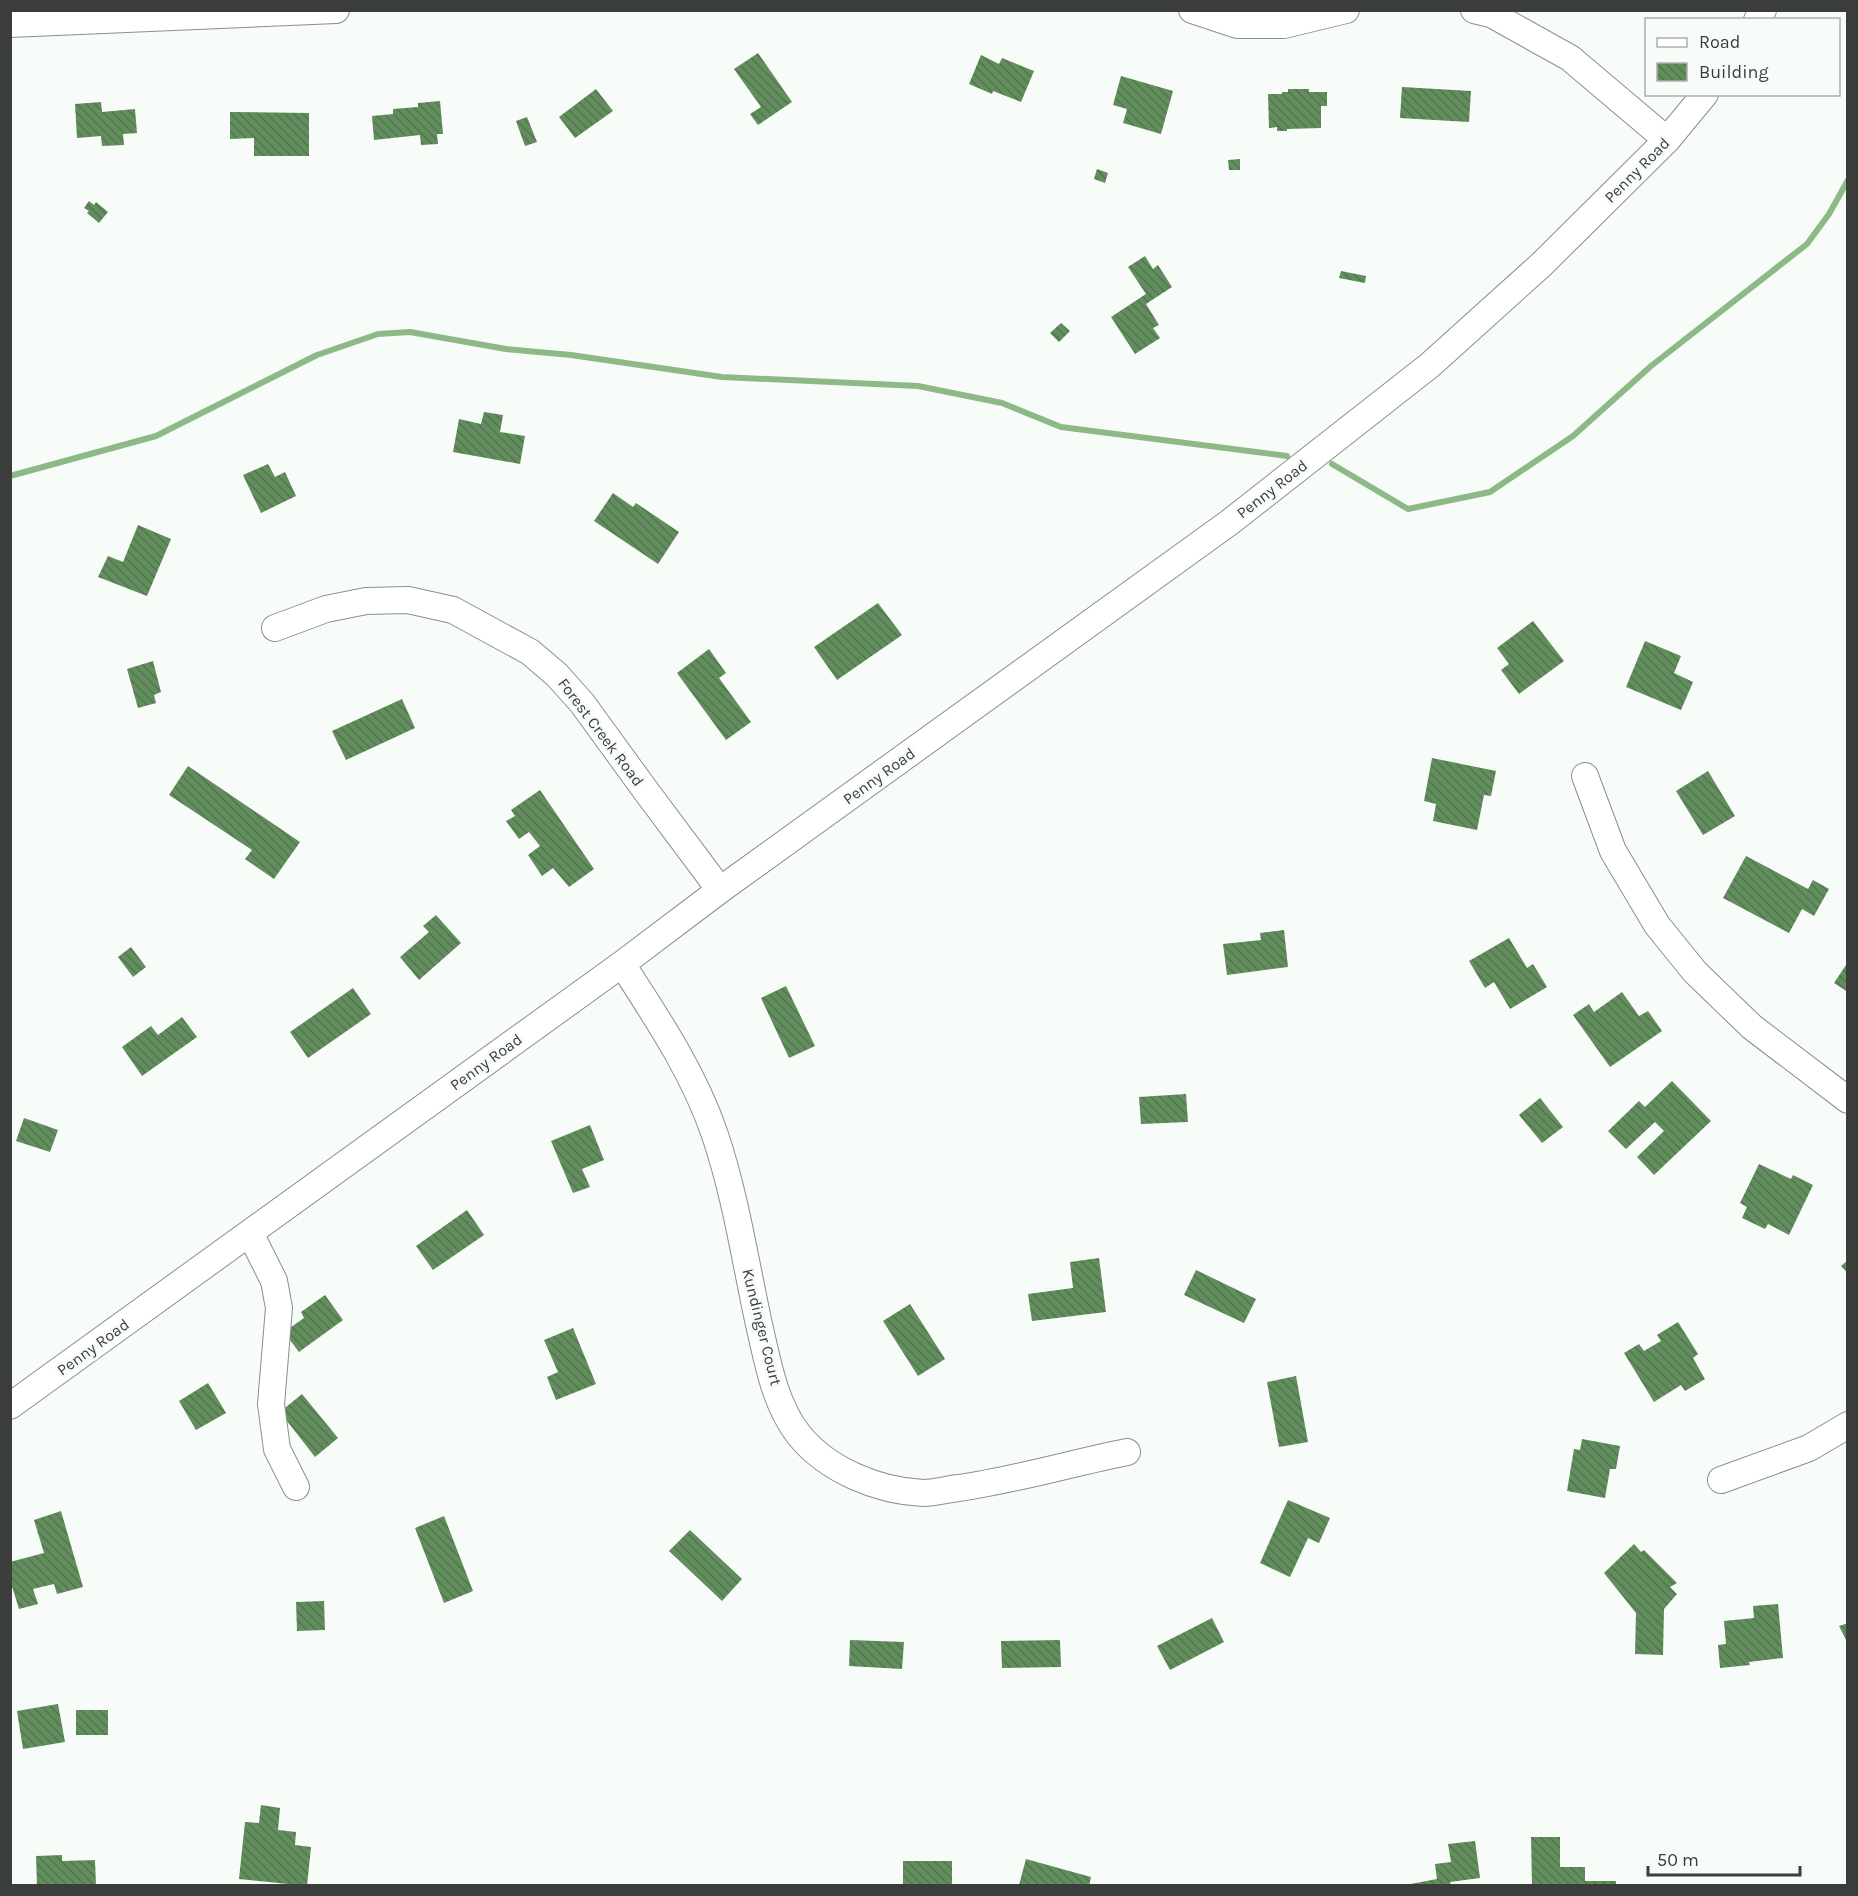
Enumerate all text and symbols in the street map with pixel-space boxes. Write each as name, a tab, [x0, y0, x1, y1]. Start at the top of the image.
legend	[1645, 18, 1840, 96]
text: Road	[1699, 31, 1740, 53]
text: Building	[1699, 61, 1769, 83]
street label: Penny Road	[1600, 133, 1674, 207]
street label: Penny Road	[1233, 456, 1311, 522]
street label: Forest Creek Road	[554, 674, 648, 790]
street label: Penny Road	[839, 743, 919, 809]
street label: Penny Road	[446, 1029, 526, 1095]
street label: Kundinger Court	[738, 1267, 786, 1387]
street label: Penny Road	[53, 1314, 133, 1380]
scale bar	[1648, 1839, 1800, 1877]
text: 50 m	[1657, 1849, 1699, 1871]

